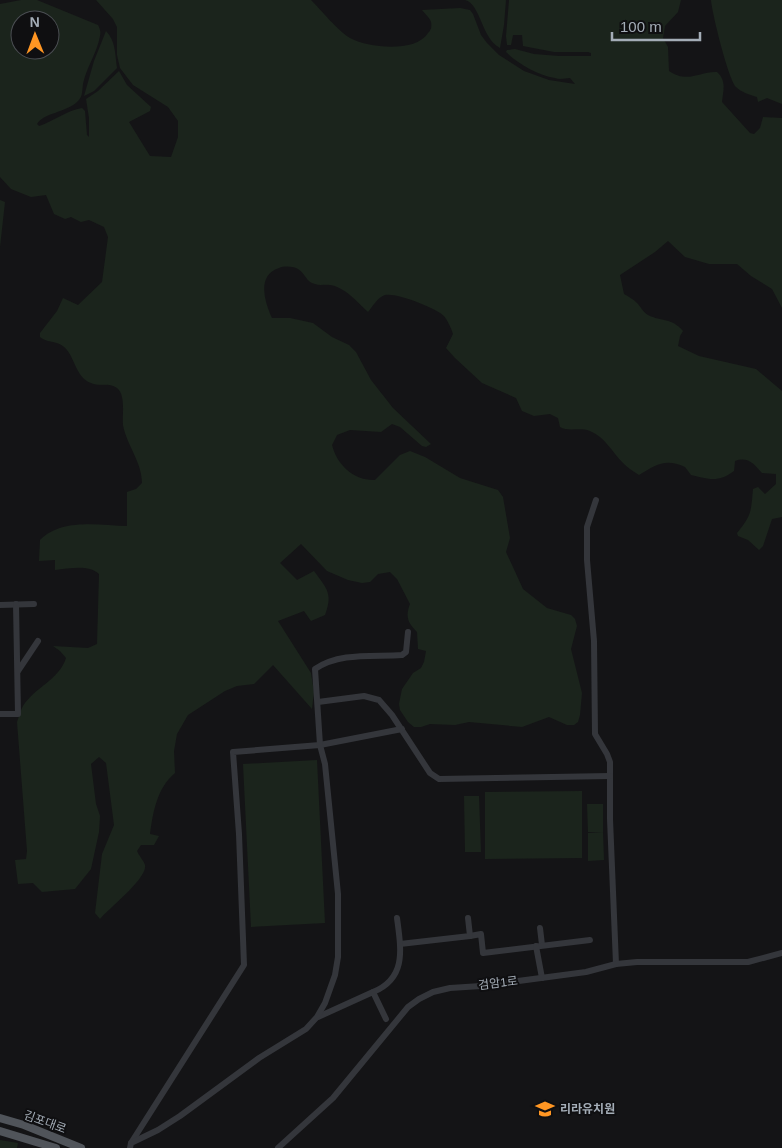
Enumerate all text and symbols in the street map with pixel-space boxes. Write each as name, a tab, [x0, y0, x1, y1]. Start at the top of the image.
north arrow	[10, 10, 60, 60]
scale bar	[612, 10, 700, 42]
text: N	[30, 14, 40, 30]
text: 100 m	[620, 18, 662, 35]
street label: 검암1로	[477, 974, 519, 992]
school or university icon: 리라유치원	[534, 1098, 556, 1120]
place label: 리라유치원	[560, 1102, 615, 1116]
street label: 김포대로	[22, 1108, 68, 1136]

